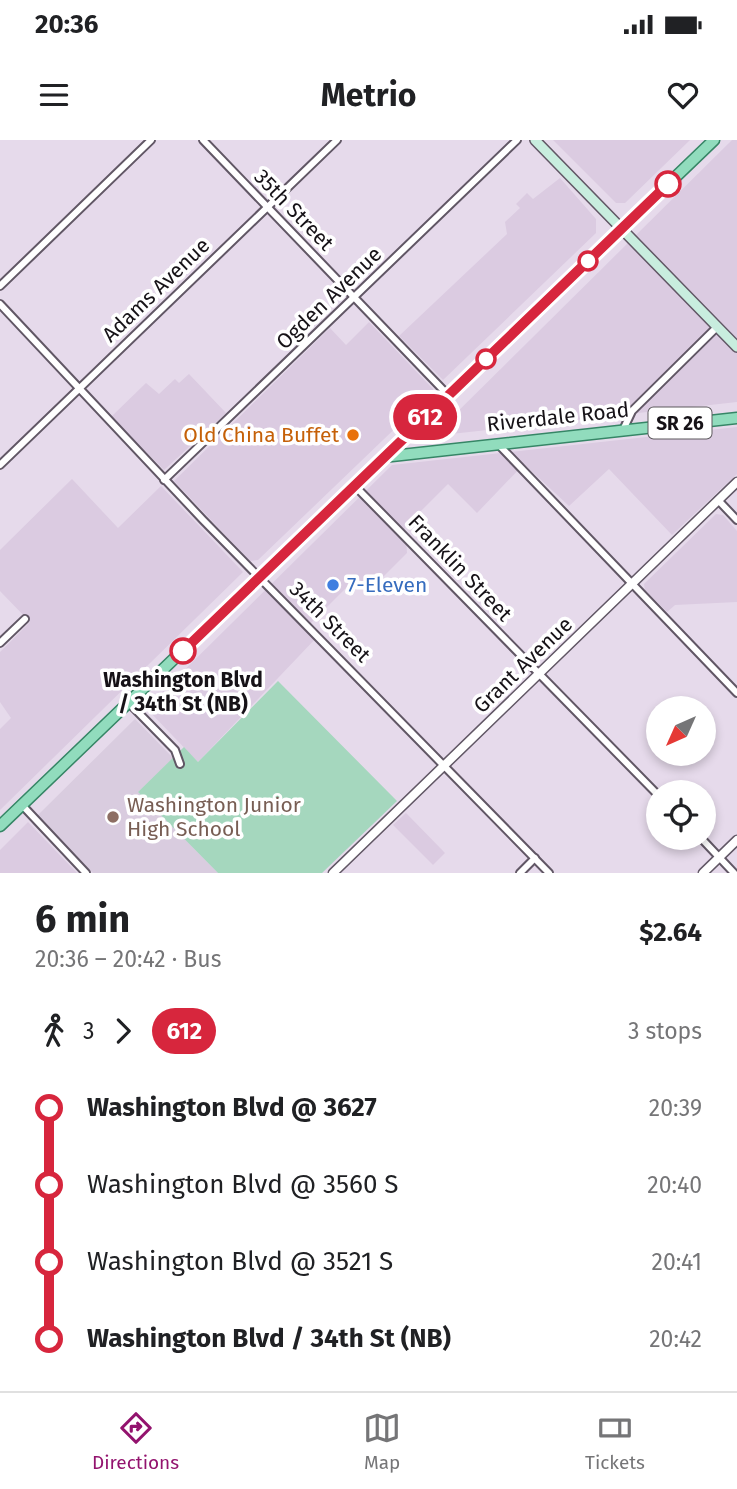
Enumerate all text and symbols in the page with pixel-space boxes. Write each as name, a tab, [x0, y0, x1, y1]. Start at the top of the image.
text: 20:36	[35, 9, 99, 40]
icon: menu	[35, 76, 73, 114]
text: Metrio	[321, 76, 416, 114]
icon: heart	[664, 76, 702, 114]
street label: 35th Street	[249, 164, 340, 256]
unlabelled marker	[655, 171, 681, 197]
street label: Adams Avenue	[97, 232, 215, 348]
street label: Ogden Avenue	[271, 241, 387, 355]
unlabelled marker	[578, 251, 598, 271]
unlabelled marker	[476, 349, 496, 369]
line badge: 612	[385, 394, 465, 440]
street label: Riverdale Road	[486, 397, 630, 437]
text: 612	[407, 403, 443, 431]
road number: SR 26	[648, 408, 712, 438]
place label: Old China Buffet	[183, 422, 339, 448]
marker: Old China Buffet	[345, 427, 361, 443]
street label: Franklin Street	[403, 509, 518, 627]
place label: 7-Eleven	[347, 572, 427, 598]
street label: 34th Street	[284, 576, 376, 668]
marker: 7-Eleven	[325, 577, 341, 593]
street label: Grant Avenue	[468, 611, 578, 719]
marker: Washington Blvd / 34th St (NB)	[170, 638, 196, 664]
place label: Washington Blvd / 34th St (NB)	[103, 667, 263, 717]
north arrow	[646, 696, 716, 766]
map controls	[646, 696, 716, 850]
button: locate	[646, 780, 716, 850]
place label: Washington Junior High School	[127, 792, 301, 842]
marker: Washington Junior High School	[105, 809, 121, 825]
text: 6 min	[35, 896, 130, 942]
text: $2.64	[639, 917, 702, 948]
text: 20:36 – 20:42 · Bus	[35, 945, 221, 973]
icon: walk	[35, 1012, 73, 1050]
icon: forward	[104, 1012, 142, 1050]
text: 3	[83, 1017, 94, 1045]
text: 612	[166, 1017, 202, 1045]
text: 3 stops	[628, 1017, 702, 1045]
text: Washington Blvd @ 3627	[87, 1092, 377, 1123]
text: 20:39	[649, 1094, 702, 1122]
text: Washington Blvd @ 3560 S	[87, 1169, 398, 1200]
text: 20:40	[647, 1171, 702, 1199]
text: Washington Blvd @ 3521 S	[87, 1246, 393, 1277]
text: 20:41	[652, 1248, 702, 1276]
text: Washington Blvd / 34th St (NB)	[87, 1323, 451, 1354]
text: 20:42	[649, 1325, 702, 1353]
tab: Directions	[92, 1409, 179, 1474]
tab: Map	[363, 1409, 401, 1474]
tab: Tickets	[585, 1409, 645, 1474]

